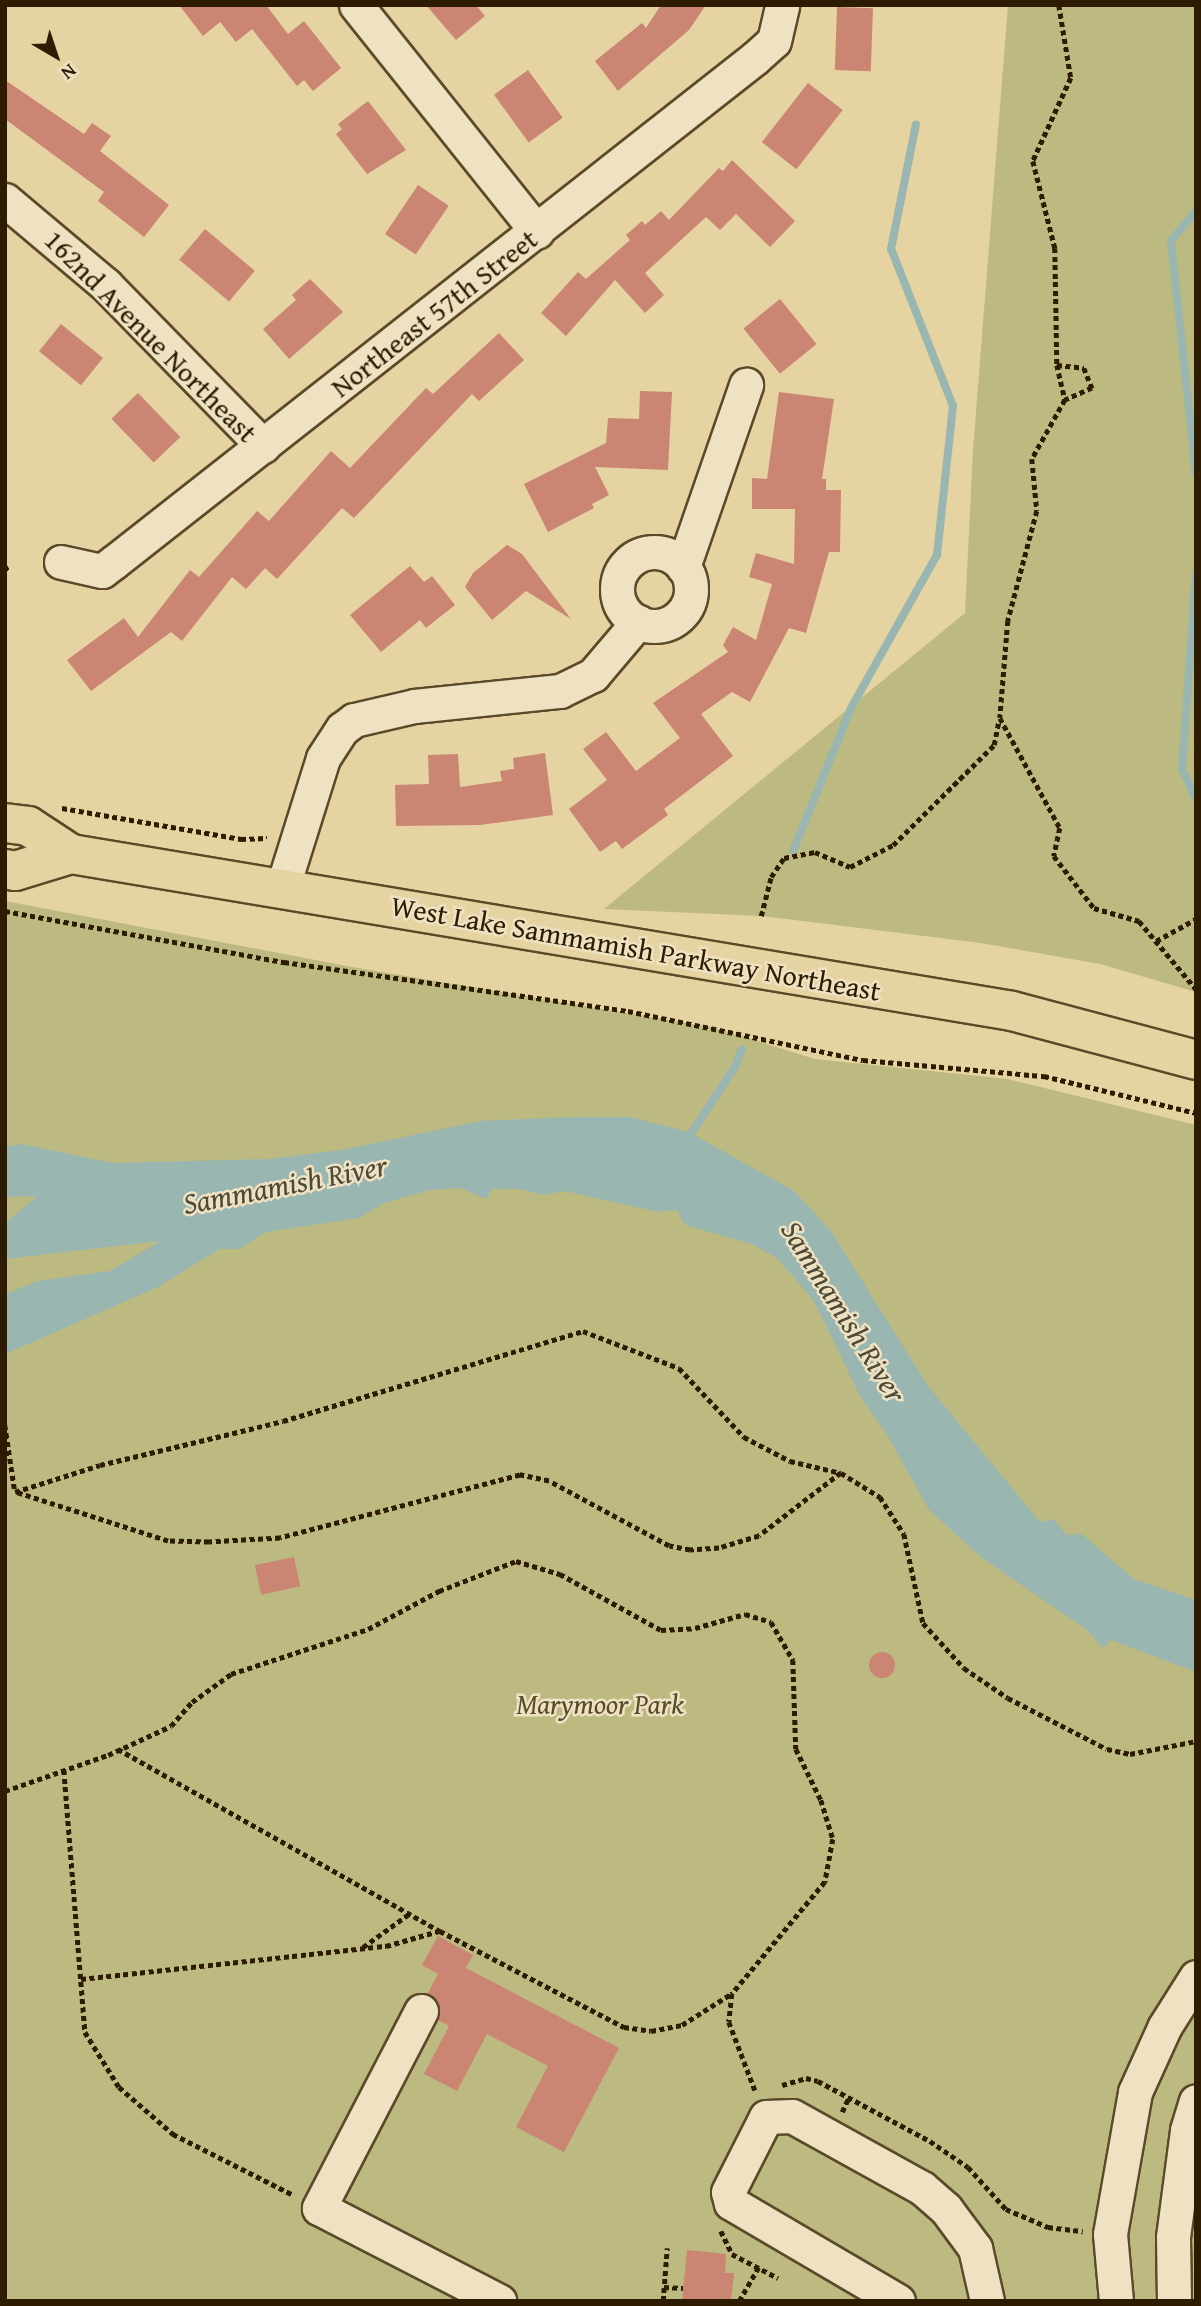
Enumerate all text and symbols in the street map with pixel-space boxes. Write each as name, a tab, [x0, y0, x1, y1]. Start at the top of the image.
north arrow	[21, 21, 91, 91]
text: N	[55, 57, 83, 87]
street label: Northeast 57th Street	[324, 222, 544, 404]
street label: 162nd Avenue Northeast	[38, 223, 264, 449]
street label: West Lake Sammamish Parkway Northeast	[389, 888, 883, 1008]
water label: Sammamish River	[180, 1147, 390, 1221]
water label: Sammamish River	[774, 1214, 914, 1408]
park label: Marymoor Park	[516, 1687, 684, 1721]

